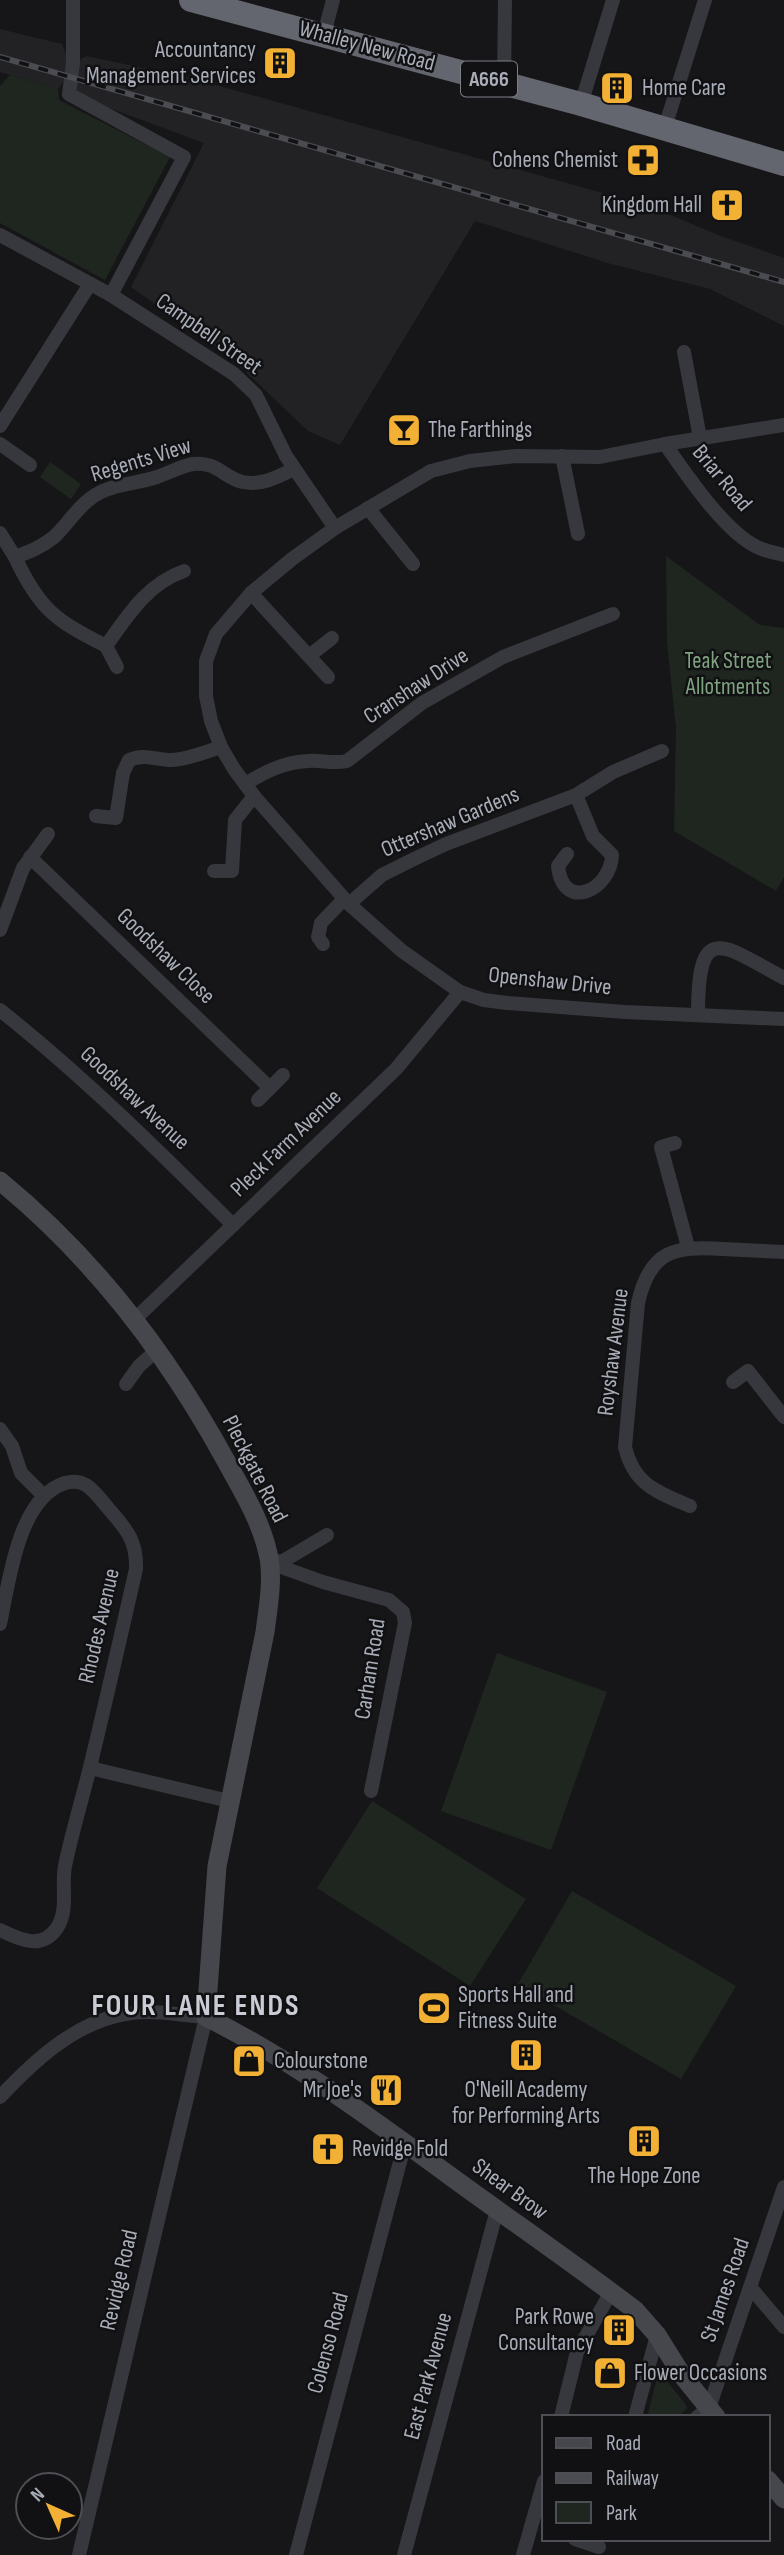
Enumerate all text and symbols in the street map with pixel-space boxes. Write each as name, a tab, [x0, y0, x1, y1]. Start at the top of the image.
street label: Whalley New Road	[296, 14, 438, 78]
place label: Accountancy Management Services	[86, 36, 256, 90]
building icon: Accountancy Management Services	[261, 44, 299, 82]
road number: A666	[461, 62, 517, 96]
building icon: Home Care	[598, 69, 636, 107]
place label: Home Care	[642, 74, 726, 102]
pharmacy icon: Cohens Chemist	[624, 141, 662, 179]
place label: Cohens Chemist	[492, 146, 618, 174]
church icon: Kingdom Hall	[708, 186, 746, 224]
place label: Kingdom Hall	[602, 191, 702, 219]
street label: Campbell Street	[150, 287, 268, 381]
bar icon: The Farthings	[385, 411, 423, 449]
place label: The Farthings	[428, 416, 532, 444]
street label: Regents View	[87, 431, 195, 489]
street label: Briar Road	[686, 439, 758, 517]
street label: Cranshaw Drive	[358, 642, 474, 730]
park label: Teak Street Allotments	[685, 647, 771, 701]
street label: Ottershaw Gardens	[377, 780, 523, 864]
street label: Goodshaw Close	[111, 902, 221, 1010]
street label: Openshaw Drive	[487, 961, 613, 1001]
street label: Goodshaw Avenue	[74, 1040, 196, 1156]
street label: Pleck Farm Avenue	[225, 1083, 347, 1203]
street label: Royshaw Avenue	[591, 1287, 635, 1417]
street label: Pleckgate Road	[216, 1411, 294, 1527]
street label: Rhodes Avenue	[72, 1566, 126, 1686]
street label: Carham Road	[348, 1617, 392, 1721]
place label: Sports Hall and Fitness Suite	[458, 1981, 574, 2035]
district label: FOUR LANE ENDS	[92, 1988, 300, 2024]
sports icon: Sports Hall and Fitness Suite	[415, 1989, 453, 2027]
building icon: O'Neill Academy for Performing Arts	[507, 2036, 545, 2074]
shop icon: Colourstone	[230, 2042, 268, 2080]
place label: Colourstone	[274, 2047, 368, 2075]
restaurant icon: Mr Joe's	[367, 2071, 405, 2109]
place label: Mr Joe's	[303, 2076, 362, 2104]
place label: O'Neill Academy for Performing Arts	[452, 2076, 600, 2130]
building icon: The Hope Zone	[625, 2122, 663, 2160]
church icon: Revidge Fold	[309, 2130, 347, 2168]
place label: Revidge Fold	[352, 2135, 448, 2163]
street label: Shear Brow	[467, 2152, 553, 2226]
place label: The Hope Zone	[587, 2162, 701, 2190]
street label: Revidge Road	[94, 2227, 144, 2333]
street label: St James Road	[694, 2234, 756, 2346]
street label: Colenso Road	[301, 2289, 355, 2397]
place label: Park Rowe Consultancy	[498, 2303, 594, 2357]
street label: East Park Avenue	[398, 2309, 458, 2443]
building icon: Park Rowe Consultancy	[600, 2311, 638, 2349]
shop icon: Flower Occasions	[591, 2354, 629, 2392]
place label: Flower Occasions	[634, 2359, 767, 2387]
legend	[542, 2415, 770, 2541]
text: Road	[606, 2431, 641, 2456]
text: Railway	[606, 2466, 659, 2491]
north arrow	[14, 2471, 84, 2541]
text: N	[26, 2483, 50, 2507]
text: Park	[606, 2501, 637, 2526]

